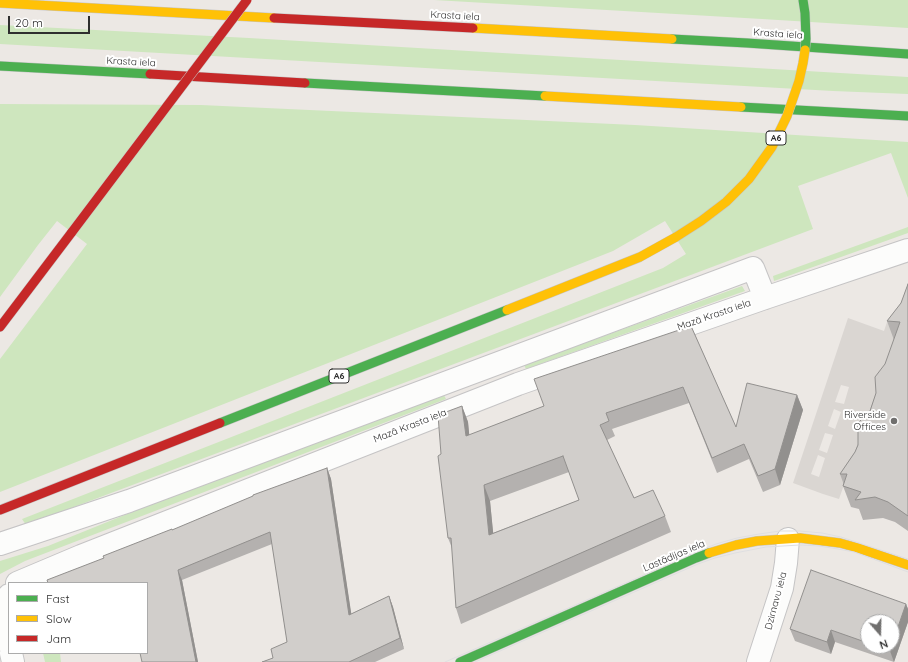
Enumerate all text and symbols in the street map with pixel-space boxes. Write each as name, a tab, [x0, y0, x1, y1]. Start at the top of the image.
scale bar	[10, 8, 92, 34]
street label: Krasta iela	[430, 9, 480, 23]
text: 20 m	[15, 15, 43, 30]
street label: Krasta iela	[753, 26, 803, 42]
street label: Krasta iela	[106, 55, 156, 69]
road number: A6	[766, 131, 786, 145]
street label: Mazā Krasta iela	[675, 297, 753, 333]
road number: A6	[329, 369, 349, 383]
street label: Mazā Krasta iela	[372, 407, 448, 445]
place label: Riverside Offices	[844, 409, 886, 432]
marker: Riverside Offices	[889, 416, 899, 426]
street label: Lastādijas iela	[641, 538, 707, 574]
street label: Dzirnavu iela	[762, 571, 790, 631]
legend	[8, 582, 148, 654]
text: Fast	[46, 591, 70, 606]
text: Slow	[46, 611, 72, 626]
north arrow	[860, 614, 900, 654]
text: Jam	[46, 631, 71, 646]
text: N	[878, 636, 890, 652]

